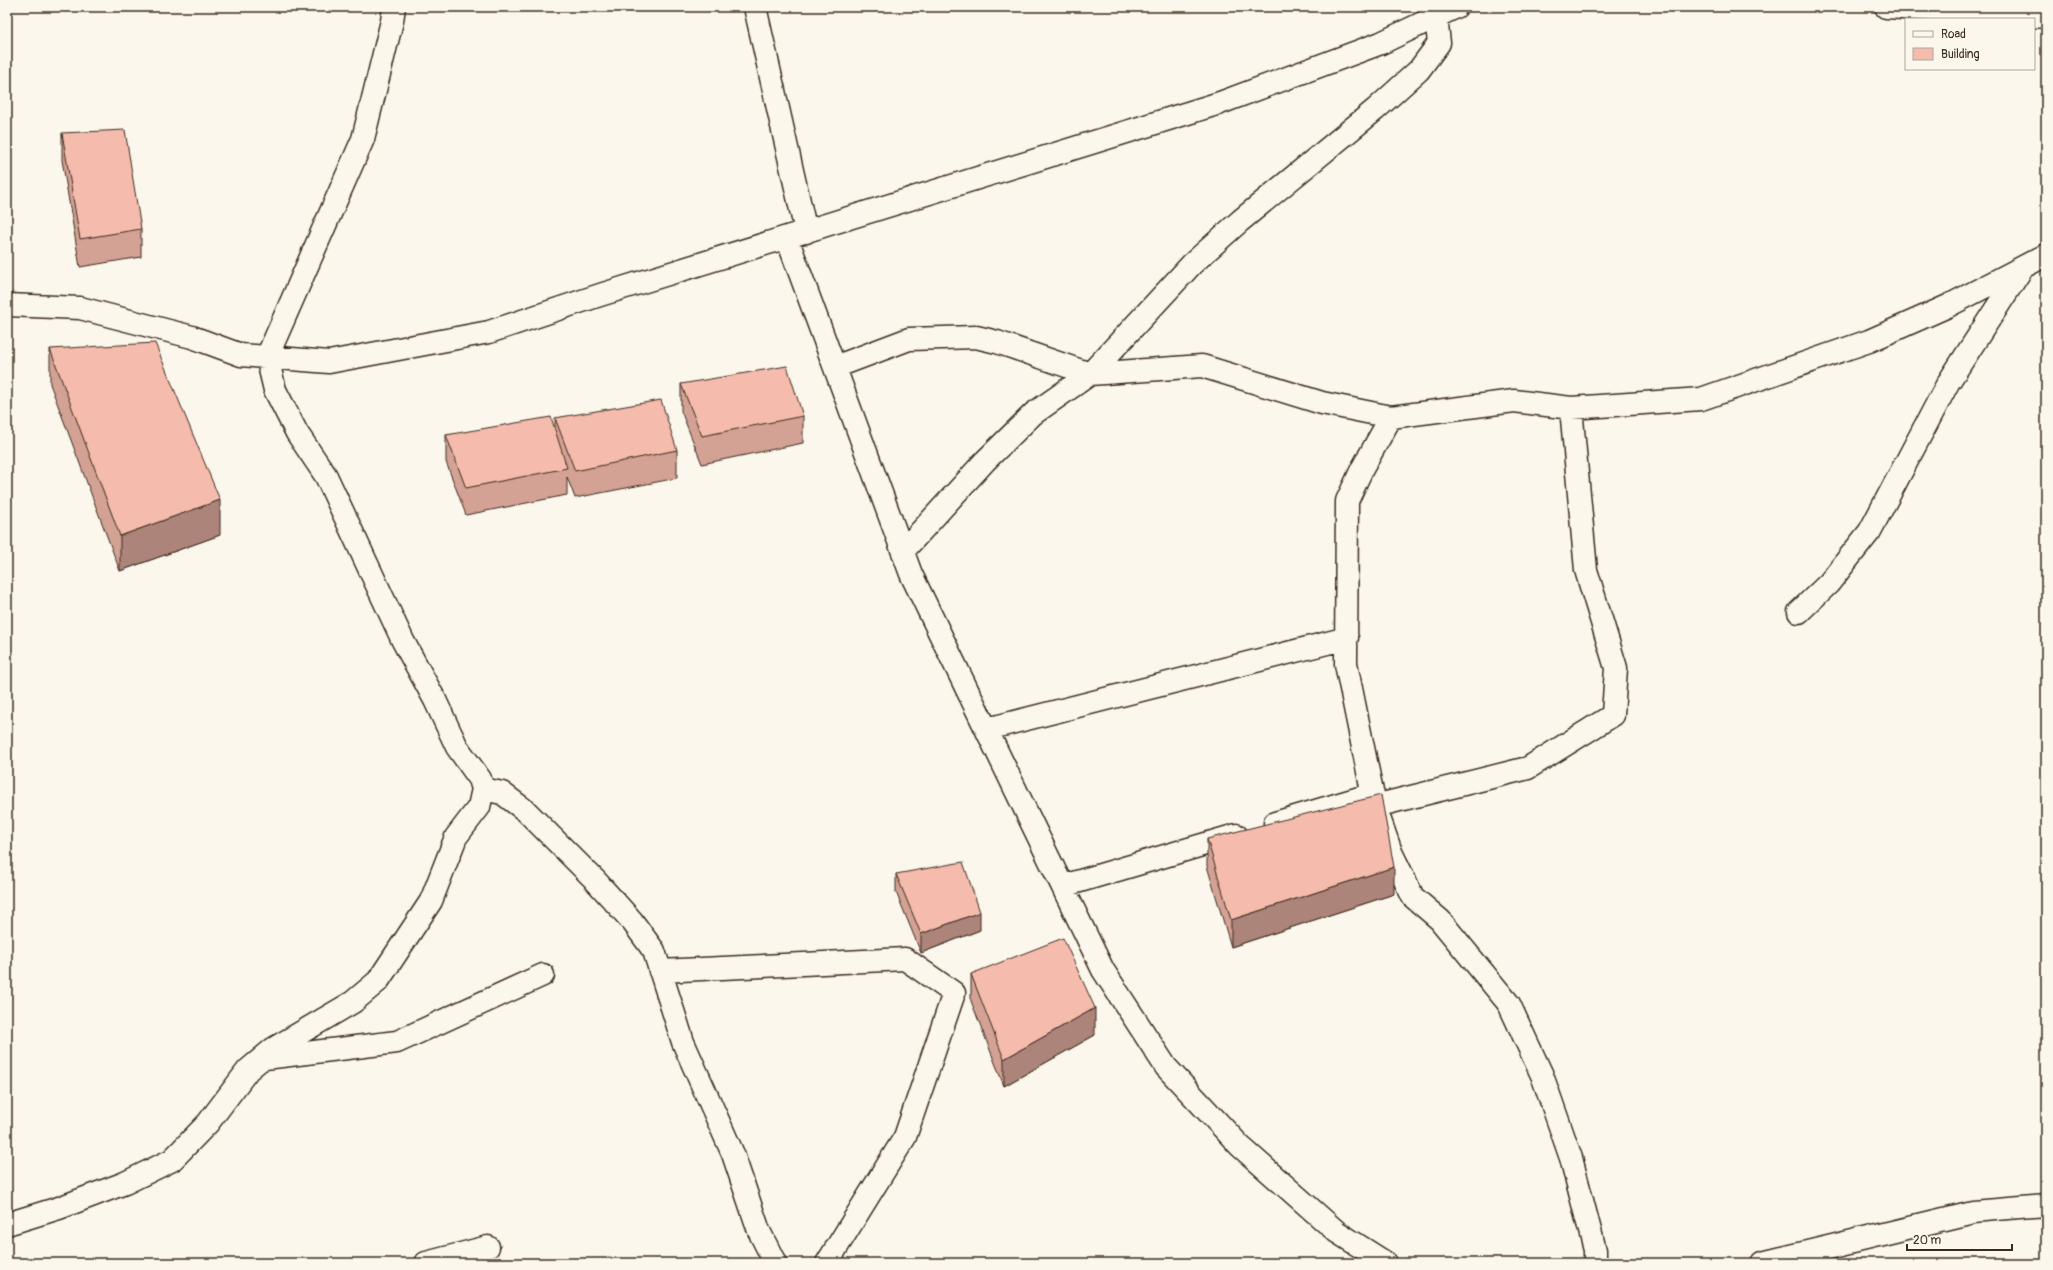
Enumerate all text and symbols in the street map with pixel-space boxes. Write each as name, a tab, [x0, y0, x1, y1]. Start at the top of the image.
legend	[1905, 18, 2035, 70]
text: Road	[1941, 27, 1966, 42]
text: Building	[1941, 47, 1980, 62]
scale bar	[1907, 1226, 2012, 1252]
text: 20 m	[1913, 1233, 1942, 1248]

